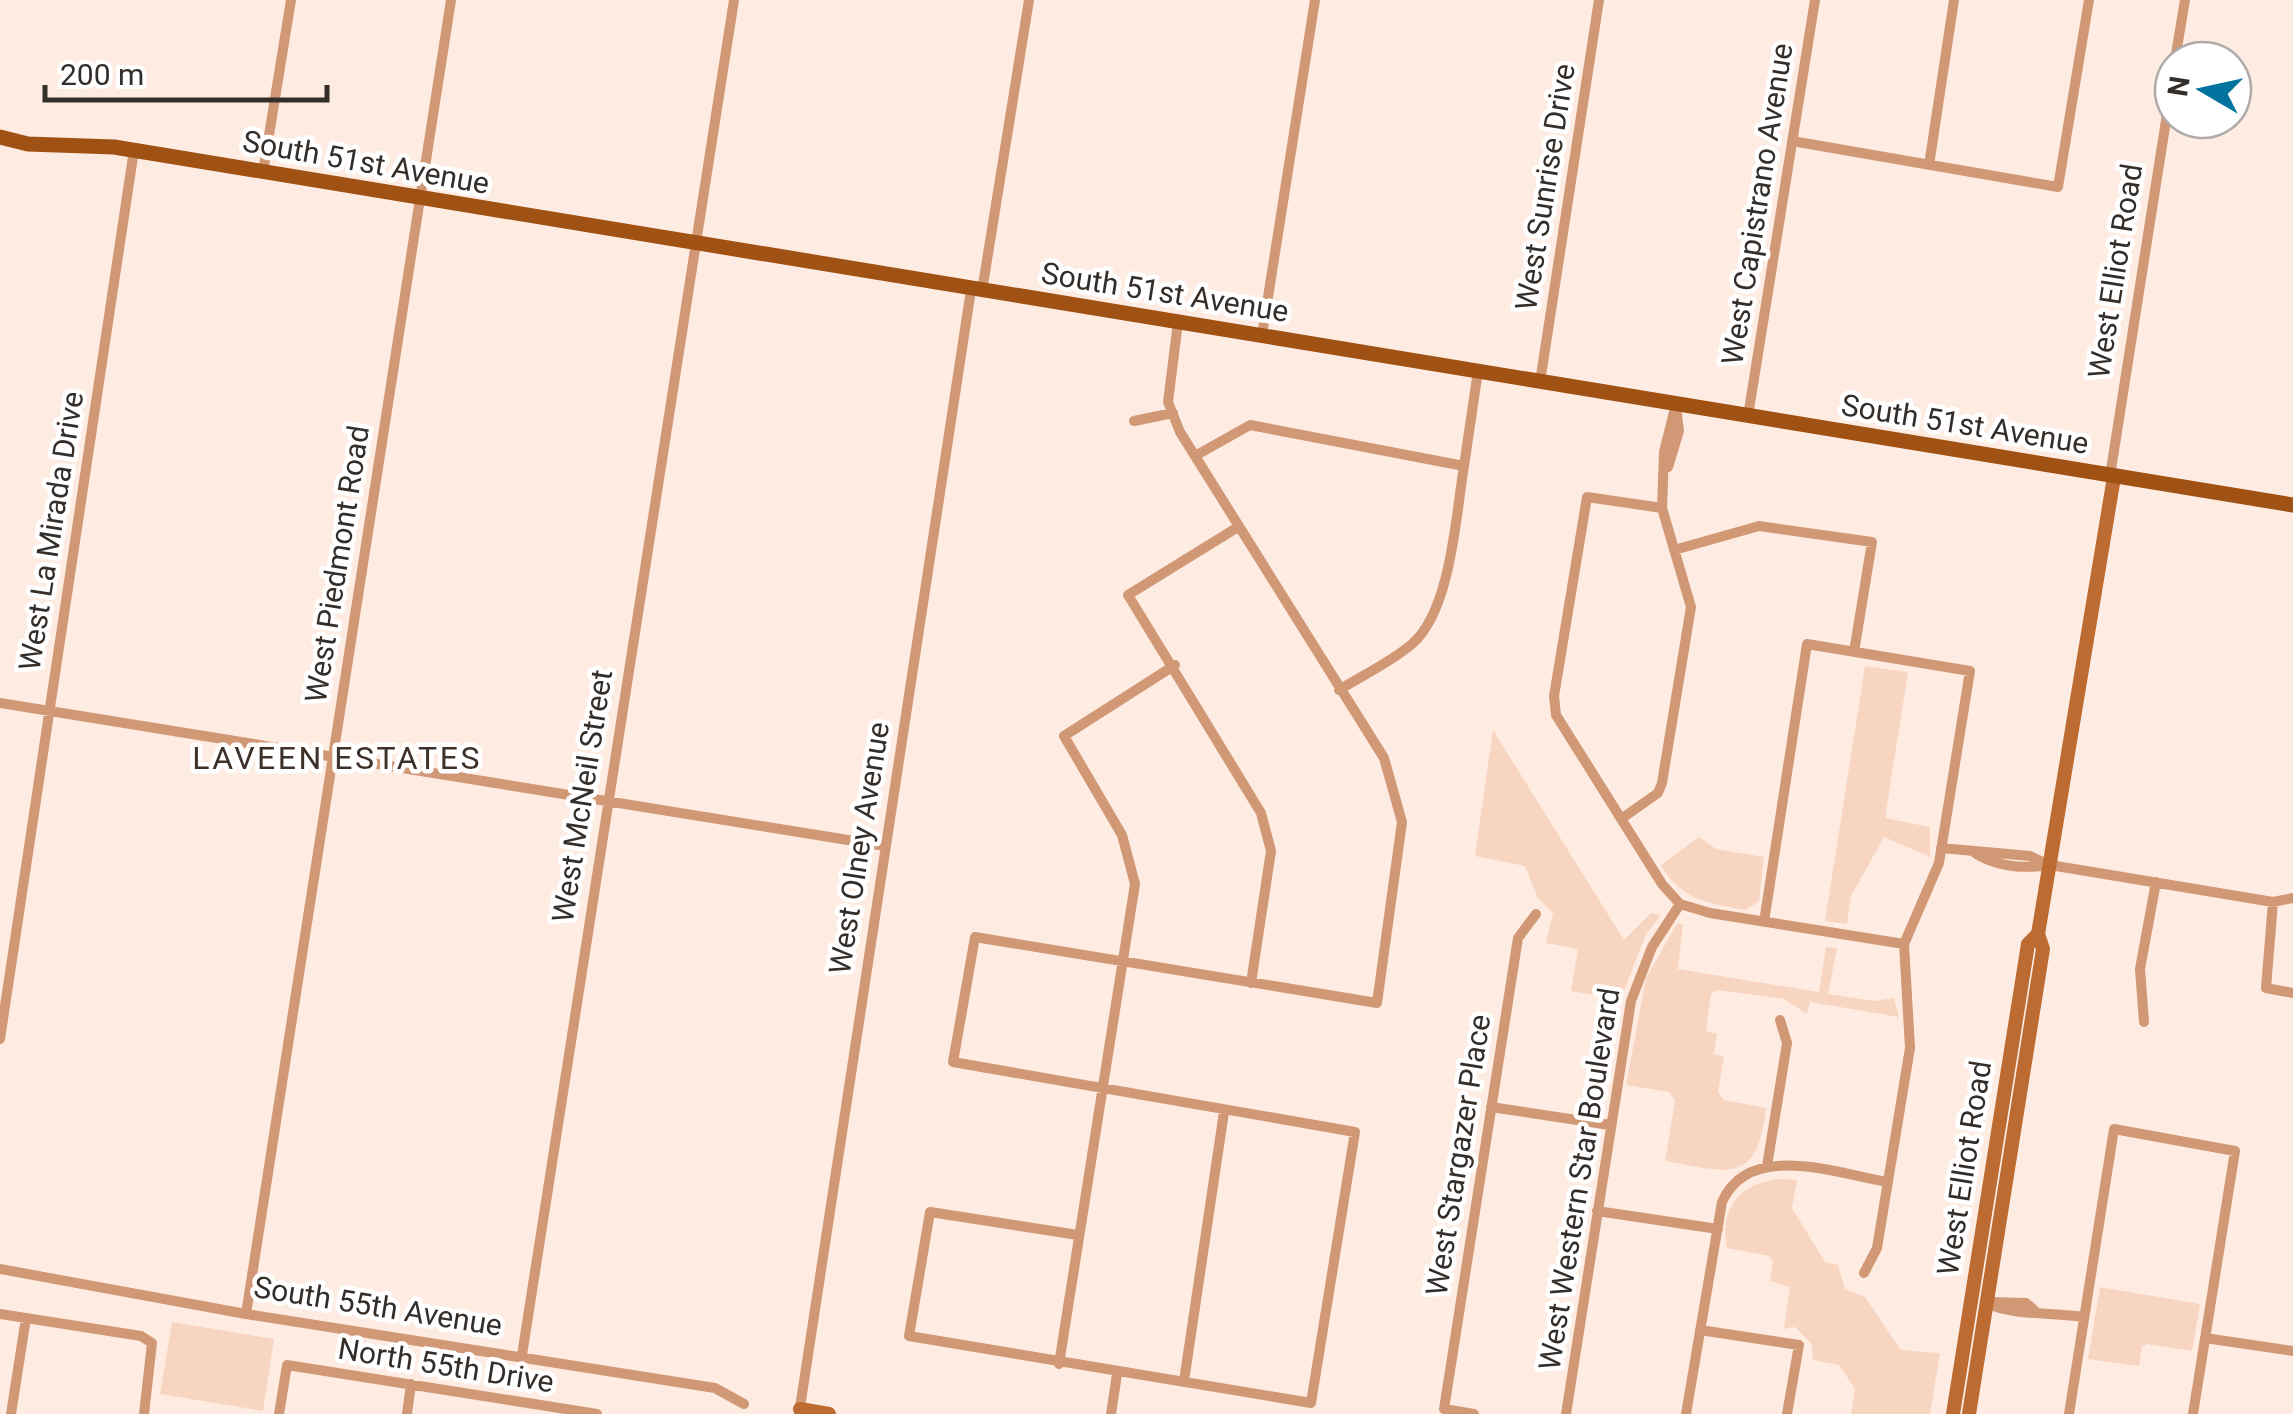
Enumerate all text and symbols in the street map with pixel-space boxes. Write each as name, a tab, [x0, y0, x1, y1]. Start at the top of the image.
scale bar	[45, 40, 328, 102]
north arrow	[2153, 40, 2253, 140]
street label: West Capistrano Avenue	[1714, 41, 1800, 367]
text: 200 m	[60, 57, 144, 92]
street label: West Sunrise Drive	[1508, 61, 1582, 313]
text: N	[2161, 74, 2197, 99]
street label: South 51st Avenue	[240, 123, 492, 201]
street label: West Elliot Road	[2081, 161, 2149, 381]
street label: South 51st Avenue	[1039, 255, 1291, 329]
street label: South 51st Avenue	[1839, 387, 2091, 461]
street label: West La Mirada Drive	[12, 389, 90, 673]
street label: West Piedmont Road	[298, 423, 376, 705]
street label: West McNeil Street	[545, 667, 619, 925]
street label: West Olney Avenue	[822, 719, 896, 977]
district label: LAVEEN ESTATES	[192, 739, 482, 777]
street label: West Western Star Boulevard	[1531, 985, 1627, 1373]
street label: West Stargazer Place	[1418, 1012, 1498, 1298]
street label: West Elliot Road	[1930, 1058, 1998, 1278]
street label: South 55th Avenue	[251, 1269, 505, 1343]
street label: North 55th Drive	[336, 1331, 556, 1399]

